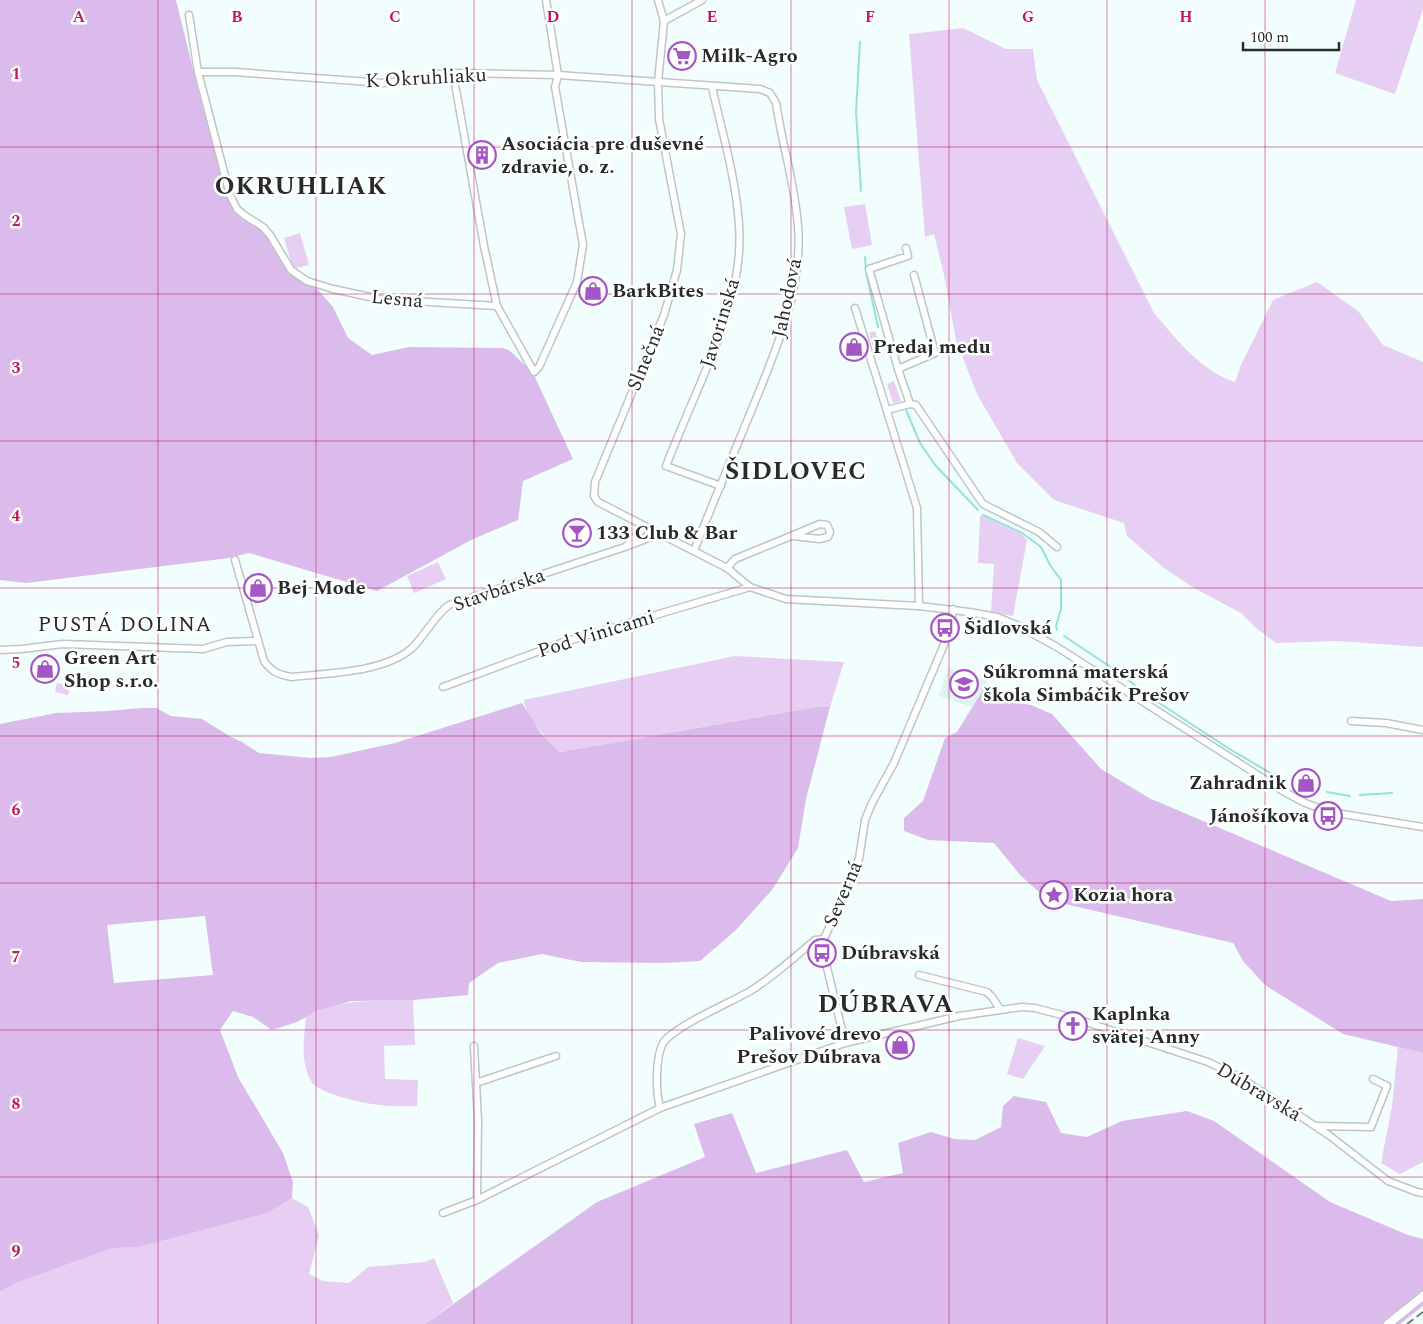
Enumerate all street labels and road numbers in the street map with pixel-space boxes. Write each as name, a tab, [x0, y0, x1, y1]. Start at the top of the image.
street label: K Okruhliaku	[365, 60, 487, 96]
street label: Jahodová	[764, 255, 810, 341]
street label: Javorinská	[692, 274, 748, 372]
street label: Lesná	[370, 282, 425, 316]
street label: Slnečná	[619, 320, 673, 395]
street label: Stavbárska	[449, 560, 549, 620]
street label: Pod Vinicami	[534, 602, 658, 666]
street label: Severná	[816, 856, 870, 932]
street label: Dúbravská	[1211, 1055, 1308, 1129]

